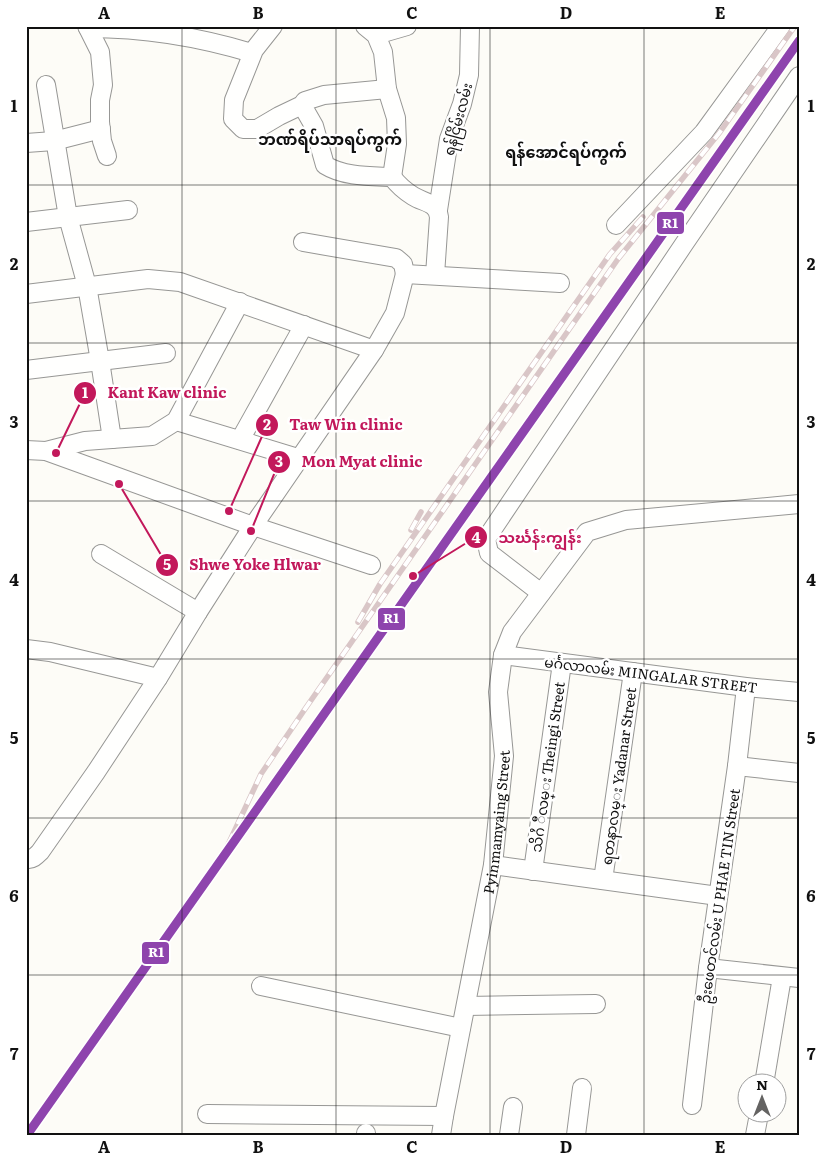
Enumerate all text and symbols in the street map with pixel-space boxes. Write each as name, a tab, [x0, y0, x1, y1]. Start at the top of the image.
text: A	[98, 0, 110, 24]
text: B	[252, 0, 264, 24]
text: C	[406, 0, 418, 24]
text: D	[560, 0, 572, 24]
text: E	[715, 0, 726, 24]
street label: ရန်ငြိမ်းလမ်း	[438, 81, 479, 158]
text: 1	[11, 93, 18, 117]
text: 1	[808, 93, 815, 117]
district label: ဘဏ်ရိပ်သာရပ်ကွက်	[258, 126, 402, 153]
district label: ရန်အောင်ရပ်ကွက်	[505, 139, 627, 166]
line badge: R1	[656, 211, 685, 235]
text: R1	[662, 212, 678, 232]
text: 2	[10, 251, 19, 275]
text: 2	[807, 251, 816, 275]
callout: Kant Kaw clinic	[73, 378, 237, 408]
text: 1	[82, 380, 88, 403]
text: Kant Kaw clinic	[108, 380, 226, 403]
text: 3	[10, 409, 19, 433]
text: 3	[807, 409, 816, 433]
callout: Taw Win clinic	[255, 410, 413, 440]
text: 2	[263, 412, 271, 435]
text: Taw Win clinic	[289, 412, 403, 435]
callout: Mon Myat clinic	[267, 447, 433, 477]
text: 3	[275, 449, 283, 472]
text: Mon Myat clinic	[301, 449, 423, 472]
callout: သင်္ဃန်းကျွန်း	[463, 522, 592, 552]
text: 4	[471, 525, 481, 548]
text: သင်္ဃန်းကျွန်း	[498, 525, 582, 551]
callout: Shwe Yoke Hlwar	[155, 550, 331, 580]
text: 5	[163, 552, 171, 575]
text: Shwe Yoke Hlwar	[189, 552, 321, 575]
text: 4	[9, 567, 19, 591]
text: 4	[806, 567, 816, 591]
line badge: R1	[377, 607, 406, 631]
text: R1	[383, 607, 399, 627]
street label: မင်္ဂလာလမ်း MINGALAR STREET	[543, 651, 759, 697]
street label: သိဂႆ ီလမ္း Theingi Street	[525, 680, 571, 854]
street label: ရတနာလမ္း Yadanar Street	[596, 686, 643, 867]
text: 5	[10, 725, 19, 749]
text: 5	[807, 725, 816, 749]
street label: Pyinmamyaing Street	[478, 749, 514, 895]
street label: ဦးဖေတင်လမ်း U PHAE TIN Street	[694, 787, 747, 1005]
text: 6	[9, 883, 19, 907]
text: 6	[806, 883, 816, 907]
line badge: R1	[141, 941, 170, 965]
text: R1	[148, 941, 164, 961]
text: 7	[10, 1041, 19, 1065]
text: 7	[807, 1041, 816, 1065]
north arrow	[738, 1074, 788, 1124]
text: N	[756, 1074, 768, 1094]
text: A	[98, 1134, 110, 1158]
text: B	[252, 1134, 264, 1158]
text: C	[406, 1134, 418, 1158]
text: D	[560, 1134, 572, 1158]
text: E	[715, 1134, 726, 1158]

